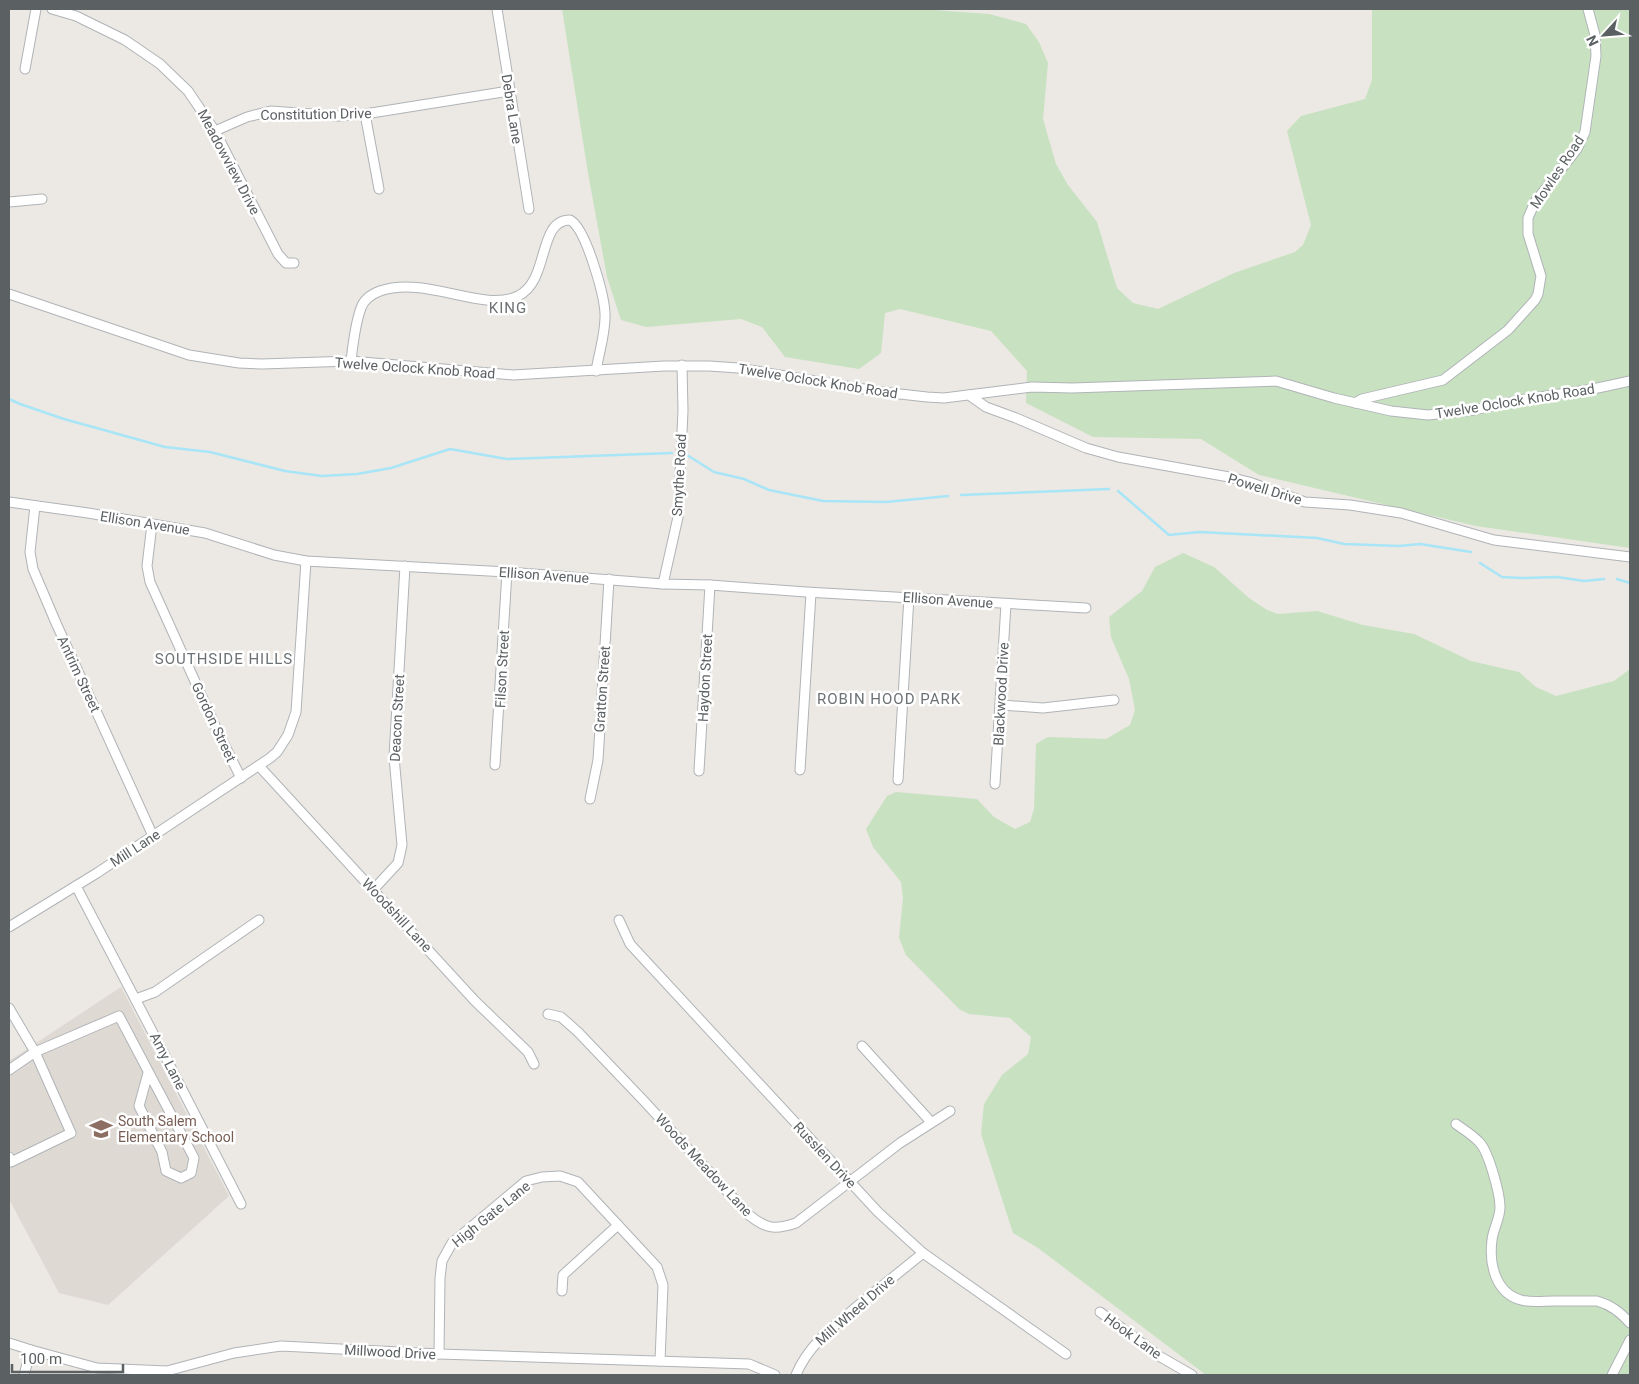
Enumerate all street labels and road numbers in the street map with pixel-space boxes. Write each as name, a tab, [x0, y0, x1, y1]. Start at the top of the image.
street label: Debra Lane	[499, 73, 525, 145]
street label: Constitution Drive	[260, 105, 372, 123]
street label: Meadowview Drive	[195, 107, 263, 217]
street label: Mowles Road	[1527, 133, 1587, 211]
street label: Twelve Oclock Knob Road	[334, 354, 496, 382]
street label: Twelve Oclock Knob Road	[737, 361, 899, 401]
street label: Twelve Oclock Knob Road	[1434, 381, 1596, 421]
street label: Smythe Road	[669, 433, 689, 517]
street label: Powell Drive	[1226, 470, 1304, 508]
street label: Ellison Avenue	[99, 508, 191, 538]
street label: Ellison Avenue	[498, 564, 590, 586]
street label: Ellison Avenue	[902, 589, 994, 611]
street label: Filson Street	[492, 629, 512, 708]
street label: Antrim Street	[54, 633, 104, 715]
street label: Haydon Street	[695, 633, 715, 722]
street label: Blackwood Drive	[990, 642, 1012, 746]
street label: Gratton Street	[591, 645, 613, 733]
street label: Deacon Street	[387, 673, 407, 762]
street label: Gordon Street	[189, 680, 240, 765]
street label: Mill Lane	[107, 826, 163, 870]
street label: Woodshill Lane	[359, 875, 435, 955]
street label: Amy Lane	[147, 1030, 189, 1092]
street label: Woods Meadow Lane	[652, 1110, 756, 1220]
street label: Russlen Drive	[790, 1119, 860, 1191]
street label: High Gate Lane	[449, 1178, 533, 1250]
street label: Mill Wheel Drive	[812, 1271, 898, 1349]
street label: Hook Lane	[1101, 1310, 1165, 1362]
street label: Millwood Drive	[344, 1342, 436, 1362]

